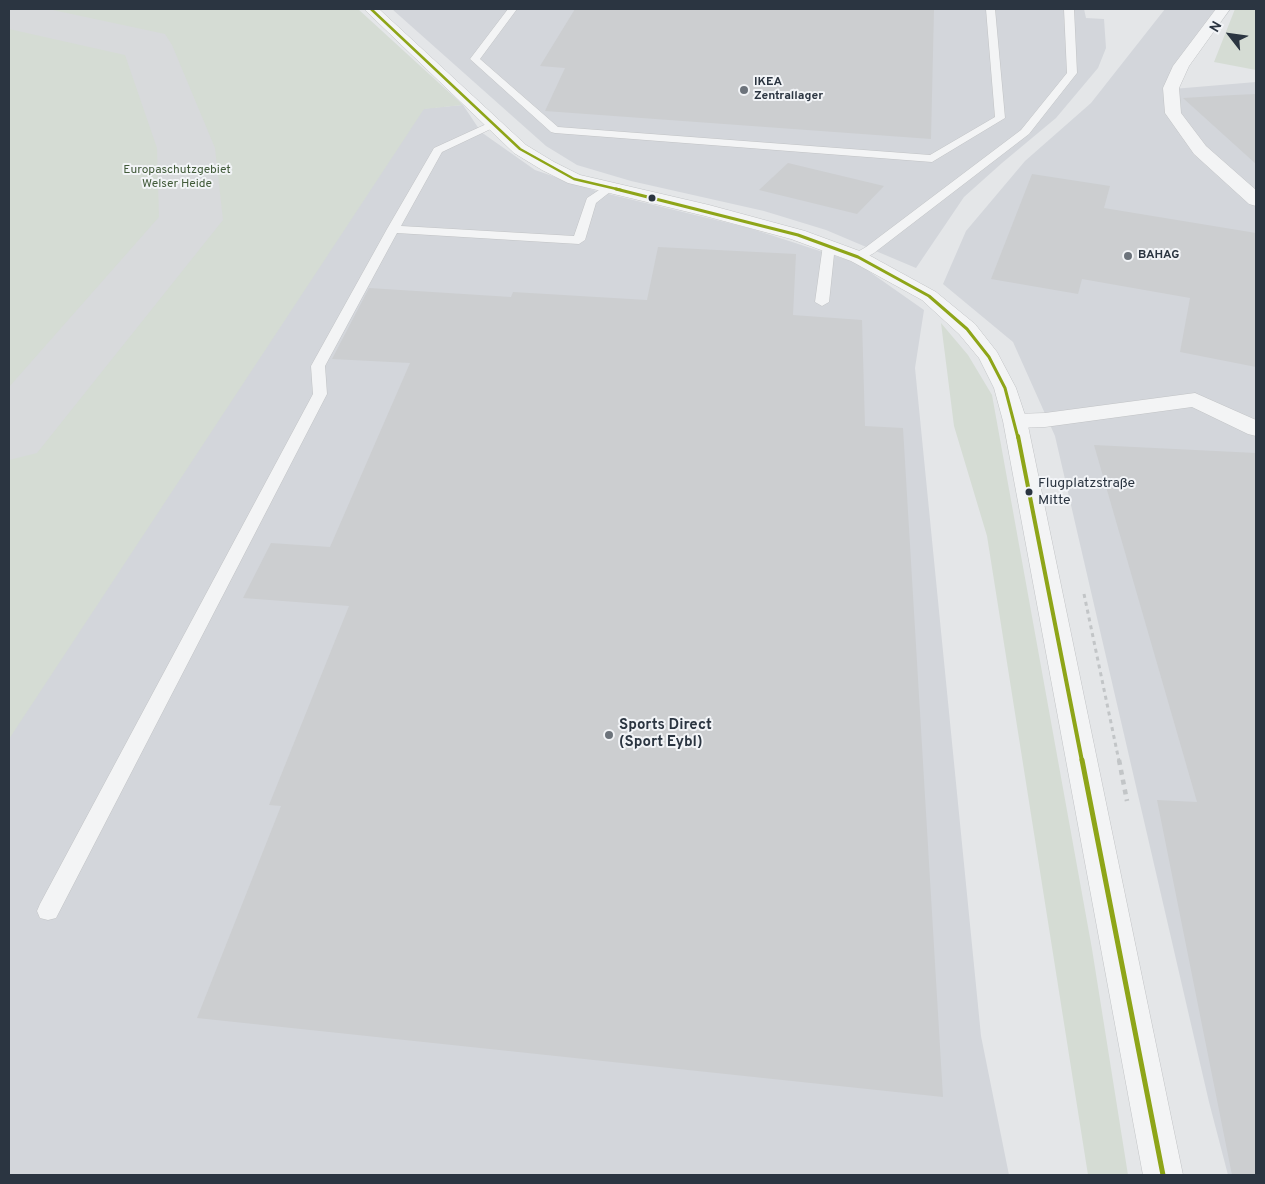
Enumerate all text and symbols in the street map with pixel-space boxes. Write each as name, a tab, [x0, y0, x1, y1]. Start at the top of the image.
north arrow	[1205, 10, 1255, 60]
text: N	[1207, 19, 1226, 36]
place label: IKEA Zentrallager	[754, 76, 823, 104]
marker: IKEA Zentrallager	[738, 84, 750, 96]
park label: Europaschutzgebiet Welser Heide	[123, 164, 231, 192]
unlabelled marker	[647, 193, 657, 203]
place label: BAHAG	[1138, 249, 1179, 263]
marker: BAHAG	[1122, 250, 1134, 262]
place label: Flugplatzstraße Mitte	[1038, 476, 1135, 508]
marker: Flugplatzstraße Mitte	[1024, 487, 1034, 497]
place label: Sports Direct (Sport Eybl)	[619, 717, 712, 752]
marker: Sports Direct (Sport Eybl)	[603, 729, 615, 741]

